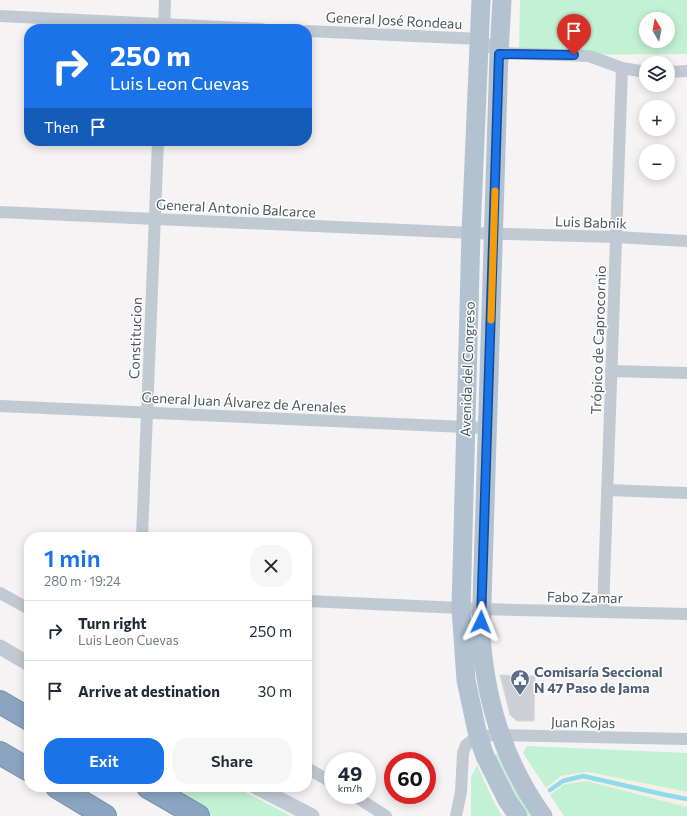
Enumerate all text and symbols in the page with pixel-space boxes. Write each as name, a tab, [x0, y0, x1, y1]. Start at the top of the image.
street label: General José Rondeau	[325, 8, 463, 32]
north arrow	[639, 12, 675, 48]
map controls	[639, 12, 675, 180]
pin	[557, 14, 591, 55]
icon: arrive	[563, 20, 585, 42]
text: 250 m	[110, 38, 191, 72]
icon: right	[44, 40, 96, 92]
button: layers	[639, 56, 675, 92]
text: Luis Leon Cuevas	[110, 72, 249, 94]
button: +	[639, 100, 675, 136]
icon: arrive	[87, 116, 109, 138]
text: Then	[44, 118, 79, 136]
button: −	[639, 144, 675, 180]
street label: General Antonio Balcarce	[156, 195, 316, 221]
street label: Luis Babnik	[555, 212, 628, 232]
street label: Trópico de Caprocornio	[587, 265, 609, 415]
street label: Constitucion	[125, 297, 145, 379]
street label: Avenida del Congreso	[456, 301, 478, 437]
street label: General Juan Álvarez de Arenales	[141, 388, 347, 416]
text: 1 min	[44, 543, 101, 572]
button: close	[250, 545, 292, 587]
text: 280 m · 19:24	[44, 573, 121, 589]
street label: Fabo Zamar	[547, 588, 624, 606]
position arrow	[460, 601, 502, 643]
text: Turn right	[78, 614, 147, 632]
icon: right	[44, 620, 66, 642]
text: 250 m	[249, 622, 292, 640]
text: Luis Leon Cuevas	[78, 632, 179, 648]
place label: Comisaría Seccional N 47 Paso de Jama	[534, 663, 663, 696]
public building icon: Comisaría Seccional N 47 Paso de Jama	[509, 668, 531, 696]
icon: arrive	[44, 680, 66, 702]
text: Arrive at destination	[78, 682, 220, 700]
text: 30 m	[258, 682, 292, 700]
street label: Juan Rojas	[551, 713, 615, 731]
button: Exit	[44, 738, 164, 784]
button: Share	[172, 738, 292, 784]
speed limit sign: 60	[384, 752, 436, 804]
text: 49	[338, 761, 362, 785]
text: km/h	[338, 782, 362, 794]

